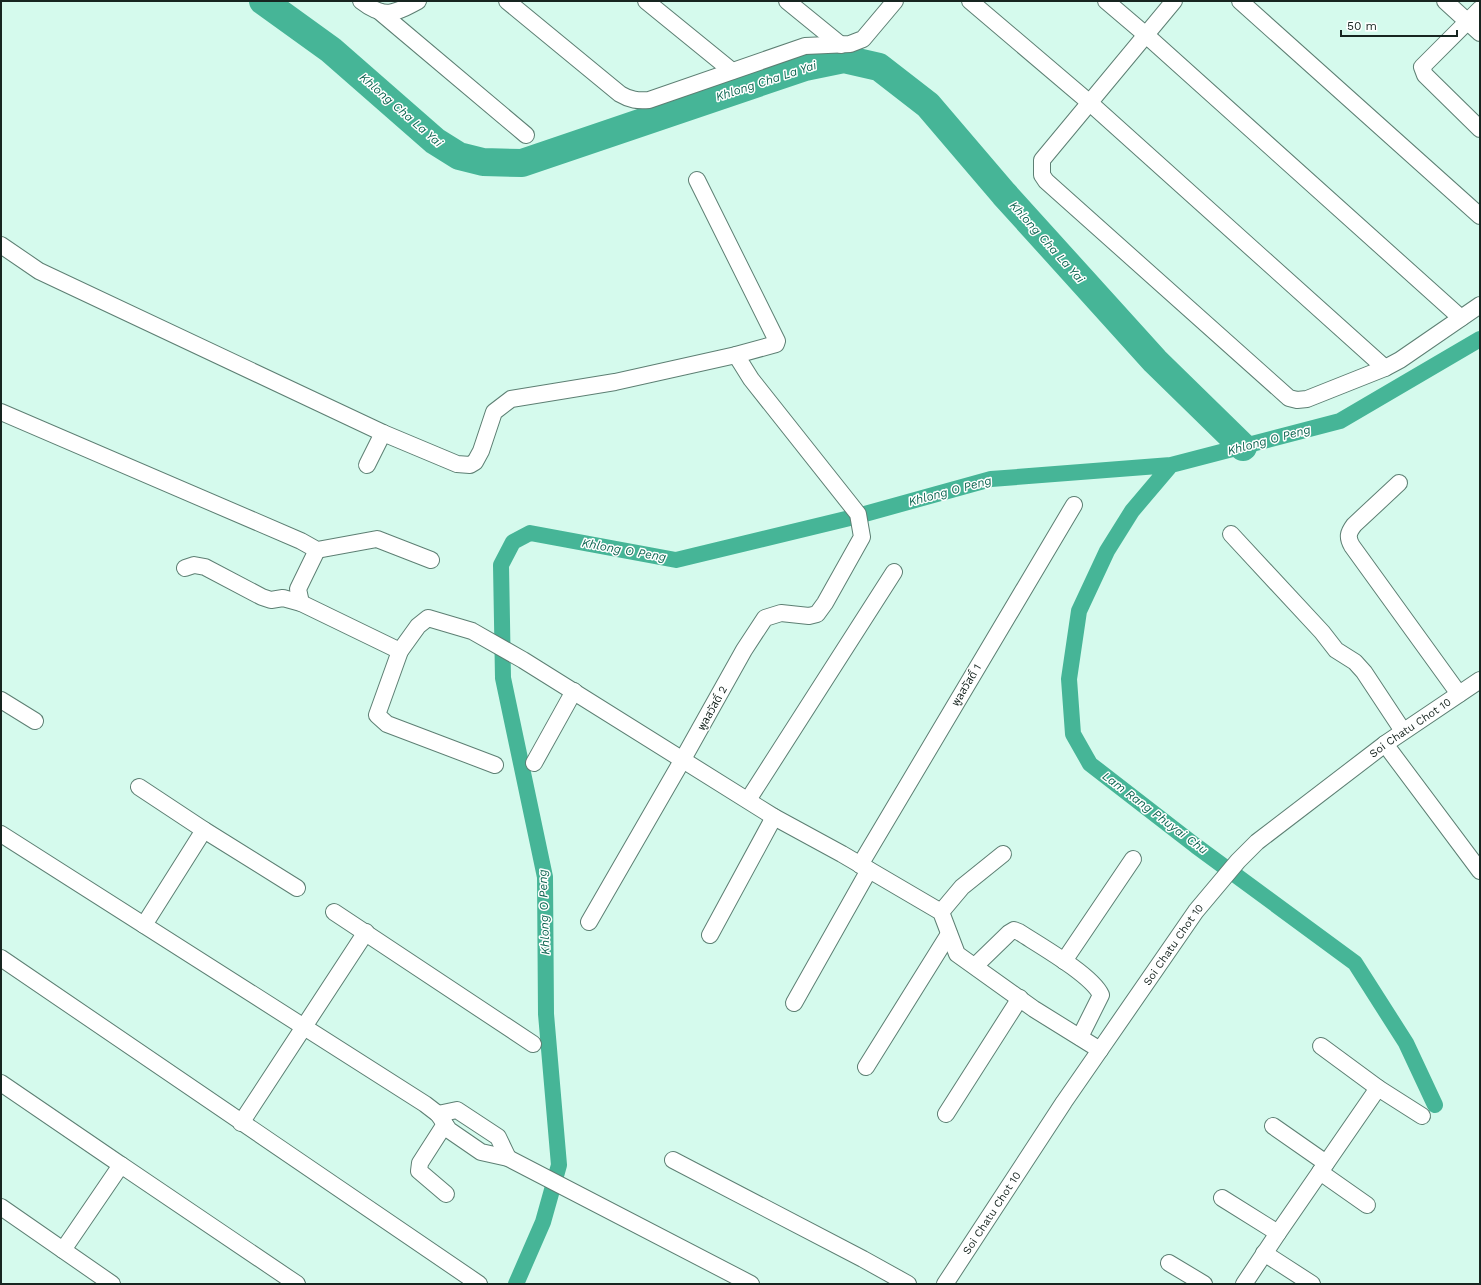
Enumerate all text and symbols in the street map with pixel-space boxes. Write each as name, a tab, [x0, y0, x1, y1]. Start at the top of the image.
scale bar	[1341, 12, 1457, 38]
text: 50 m	[1347, 19, 1377, 33]
water label: Khlong Cha La Yai	[714, 58, 819, 104]
water label: Khlong Cha La Yai	[357, 70, 446, 150]
water label: Khlong Cha La Yai	[1007, 198, 1088, 286]
water label: Khlong O Peng	[1226, 422, 1312, 458]
water label: Khlong O Peng	[907, 473, 993, 509]
water label: Khlong O Peng	[581, 536, 667, 564]
street label: พูลสวัสดิ์ 1	[949, 662, 984, 709]
street label: พูลสวัสดิ์ 2	[695, 684, 730, 733]
street label: Soi Chatu Chot 10	[1367, 695, 1454, 761]
water label: Lam Rang Phuyai Chu	[1100, 769, 1210, 857]
water label: Khlong O Peng	[536, 869, 552, 955]
street label: Soi Chatu Chot 10	[1141, 901, 1206, 988]
street label: Soi Chatu Chot 10	[960, 1169, 1024, 1257]

